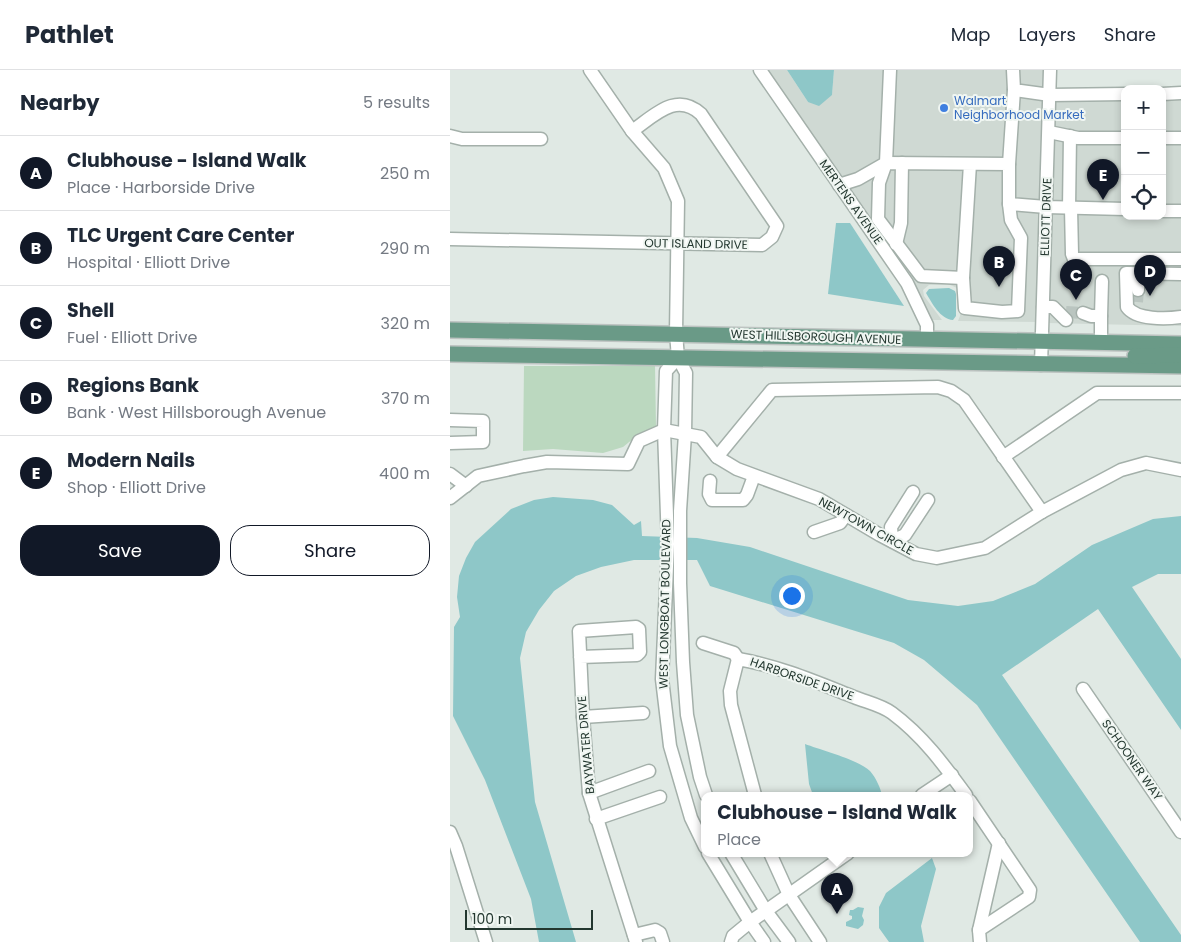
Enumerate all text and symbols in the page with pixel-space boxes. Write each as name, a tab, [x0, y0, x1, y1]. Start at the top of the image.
text: Pathlet	[25, 18, 114, 51]
text: Map	[951, 22, 991, 47]
text: Layers	[1019, 22, 1076, 47]
text: Share	[1104, 22, 1156, 47]
map controls	[1121, 85, 1166, 220]
button: +	[1121, 85, 1166, 130]
text: Nearby	[20, 88, 100, 117]
text: 5 results	[363, 91, 430, 114]
place label: Walmart Neighborhood Market	[954, 92, 1084, 123]
marker: Walmart Neighborhood Market	[938, 102, 950, 114]
button: −	[1121, 130, 1166, 175]
text: Clubhouse - Island Walk	[67, 147, 307, 174]
street label: MERTENS AVENUE	[816, 156, 887, 248]
pin: E	[1087, 159, 1119, 200]
text: A	[30, 162, 42, 185]
text: 250 m	[380, 162, 430, 185]
button: locate	[1121, 175, 1166, 220]
text: Place · Harborside Drive	[67, 176, 255, 199]
street label: ELLIOTT DRIVE	[1036, 178, 1055, 256]
text: TLC Urgent Care Center	[67, 222, 294, 249]
street label: OUT ISLAND DRIVE	[644, 234, 748, 253]
text: B	[31, 237, 41, 260]
text: 290 m	[380, 237, 430, 260]
pin: B	[983, 246, 1015, 287]
text: Hospital · Elliott Drive	[67, 251, 230, 274]
pin: D	[1134, 255, 1166, 296]
pin: C	[1060, 259, 1092, 300]
text: Shell	[67, 297, 114, 324]
text: C	[30, 312, 42, 335]
text: 320 m	[381, 312, 430, 335]
street label: WEST HILLSBOROUGH AVENUE	[730, 325, 902, 348]
text: Fuel · Elliott Drive	[67, 326, 197, 349]
text: Regions Bank	[67, 372, 199, 399]
text: D	[30, 387, 42, 410]
text: 370 m	[381, 387, 430, 410]
text: Bank · West Hillsborough Avenue	[67, 401, 326, 424]
text: Modern Nails	[67, 447, 195, 474]
text: E	[32, 462, 40, 485]
text: 400 m	[379, 462, 430, 485]
text: Shop · Elliott Drive	[67, 476, 206, 499]
street label: NEWTOWN CIRCLE	[816, 493, 917, 559]
street label: WEST LONGBOAT BOULEVARD	[655, 519, 674, 689]
button: Save	[20, 525, 220, 576]
button: Share	[230, 525, 430, 576]
your location	[779, 583, 805, 609]
street label: HARBORSIDE DRIVE	[748, 653, 856, 704]
street label: BAYWATER DRIVE	[573, 695, 598, 795]
street label: SCHOONER WAY	[1098, 716, 1167, 804]
popup	[701, 792, 973, 857]
text: Clubhouse - Island Walk	[717, 799, 957, 826]
text: Place	[717, 828, 761, 851]
pin: A	[821, 873, 853, 914]
scale bar	[465, 907, 592, 930]
text: 100 m	[472, 909, 512, 929]

